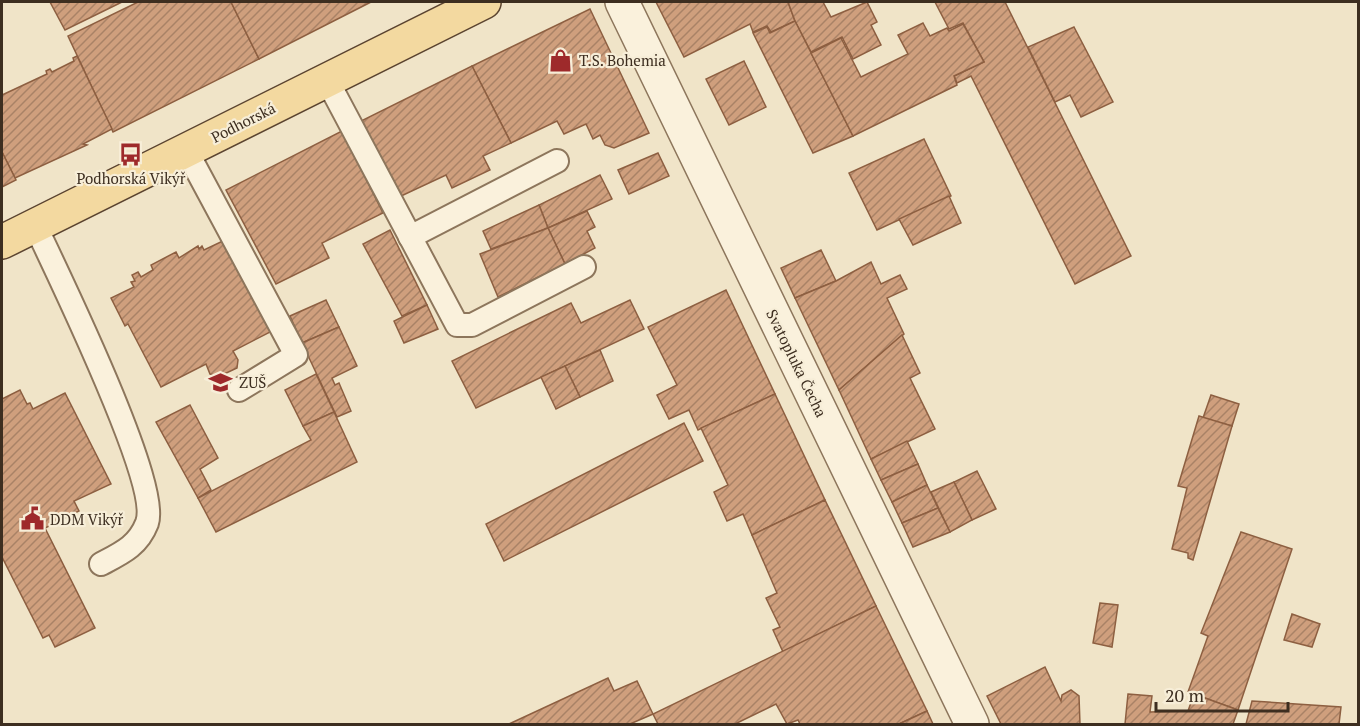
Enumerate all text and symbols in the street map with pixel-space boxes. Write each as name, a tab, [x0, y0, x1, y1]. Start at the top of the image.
shop icon: T.S. Bohemia	[548, 47, 574, 73]
place label: T.S. Bohemia	[579, 50, 666, 70]
street label: Podhorská	[207, 97, 279, 147]
bus stop icon: Podhorská Vikýř	[118, 141, 144, 167]
place label: Podhorská Vikýř	[77, 168, 186, 188]
street label: Svatopluka Čecha	[762, 306, 832, 421]
school or university icon: ZUŠ	[208, 369, 234, 395]
place label: ZUŠ	[239, 372, 266, 392]
public building icon: DDM Vikýř	[19, 506, 45, 532]
place label: DDM Vikýř	[50, 509, 124, 529]
scale bar	[1156, 675, 1288, 713]
text: 20 m	[1165, 683, 1205, 707]

